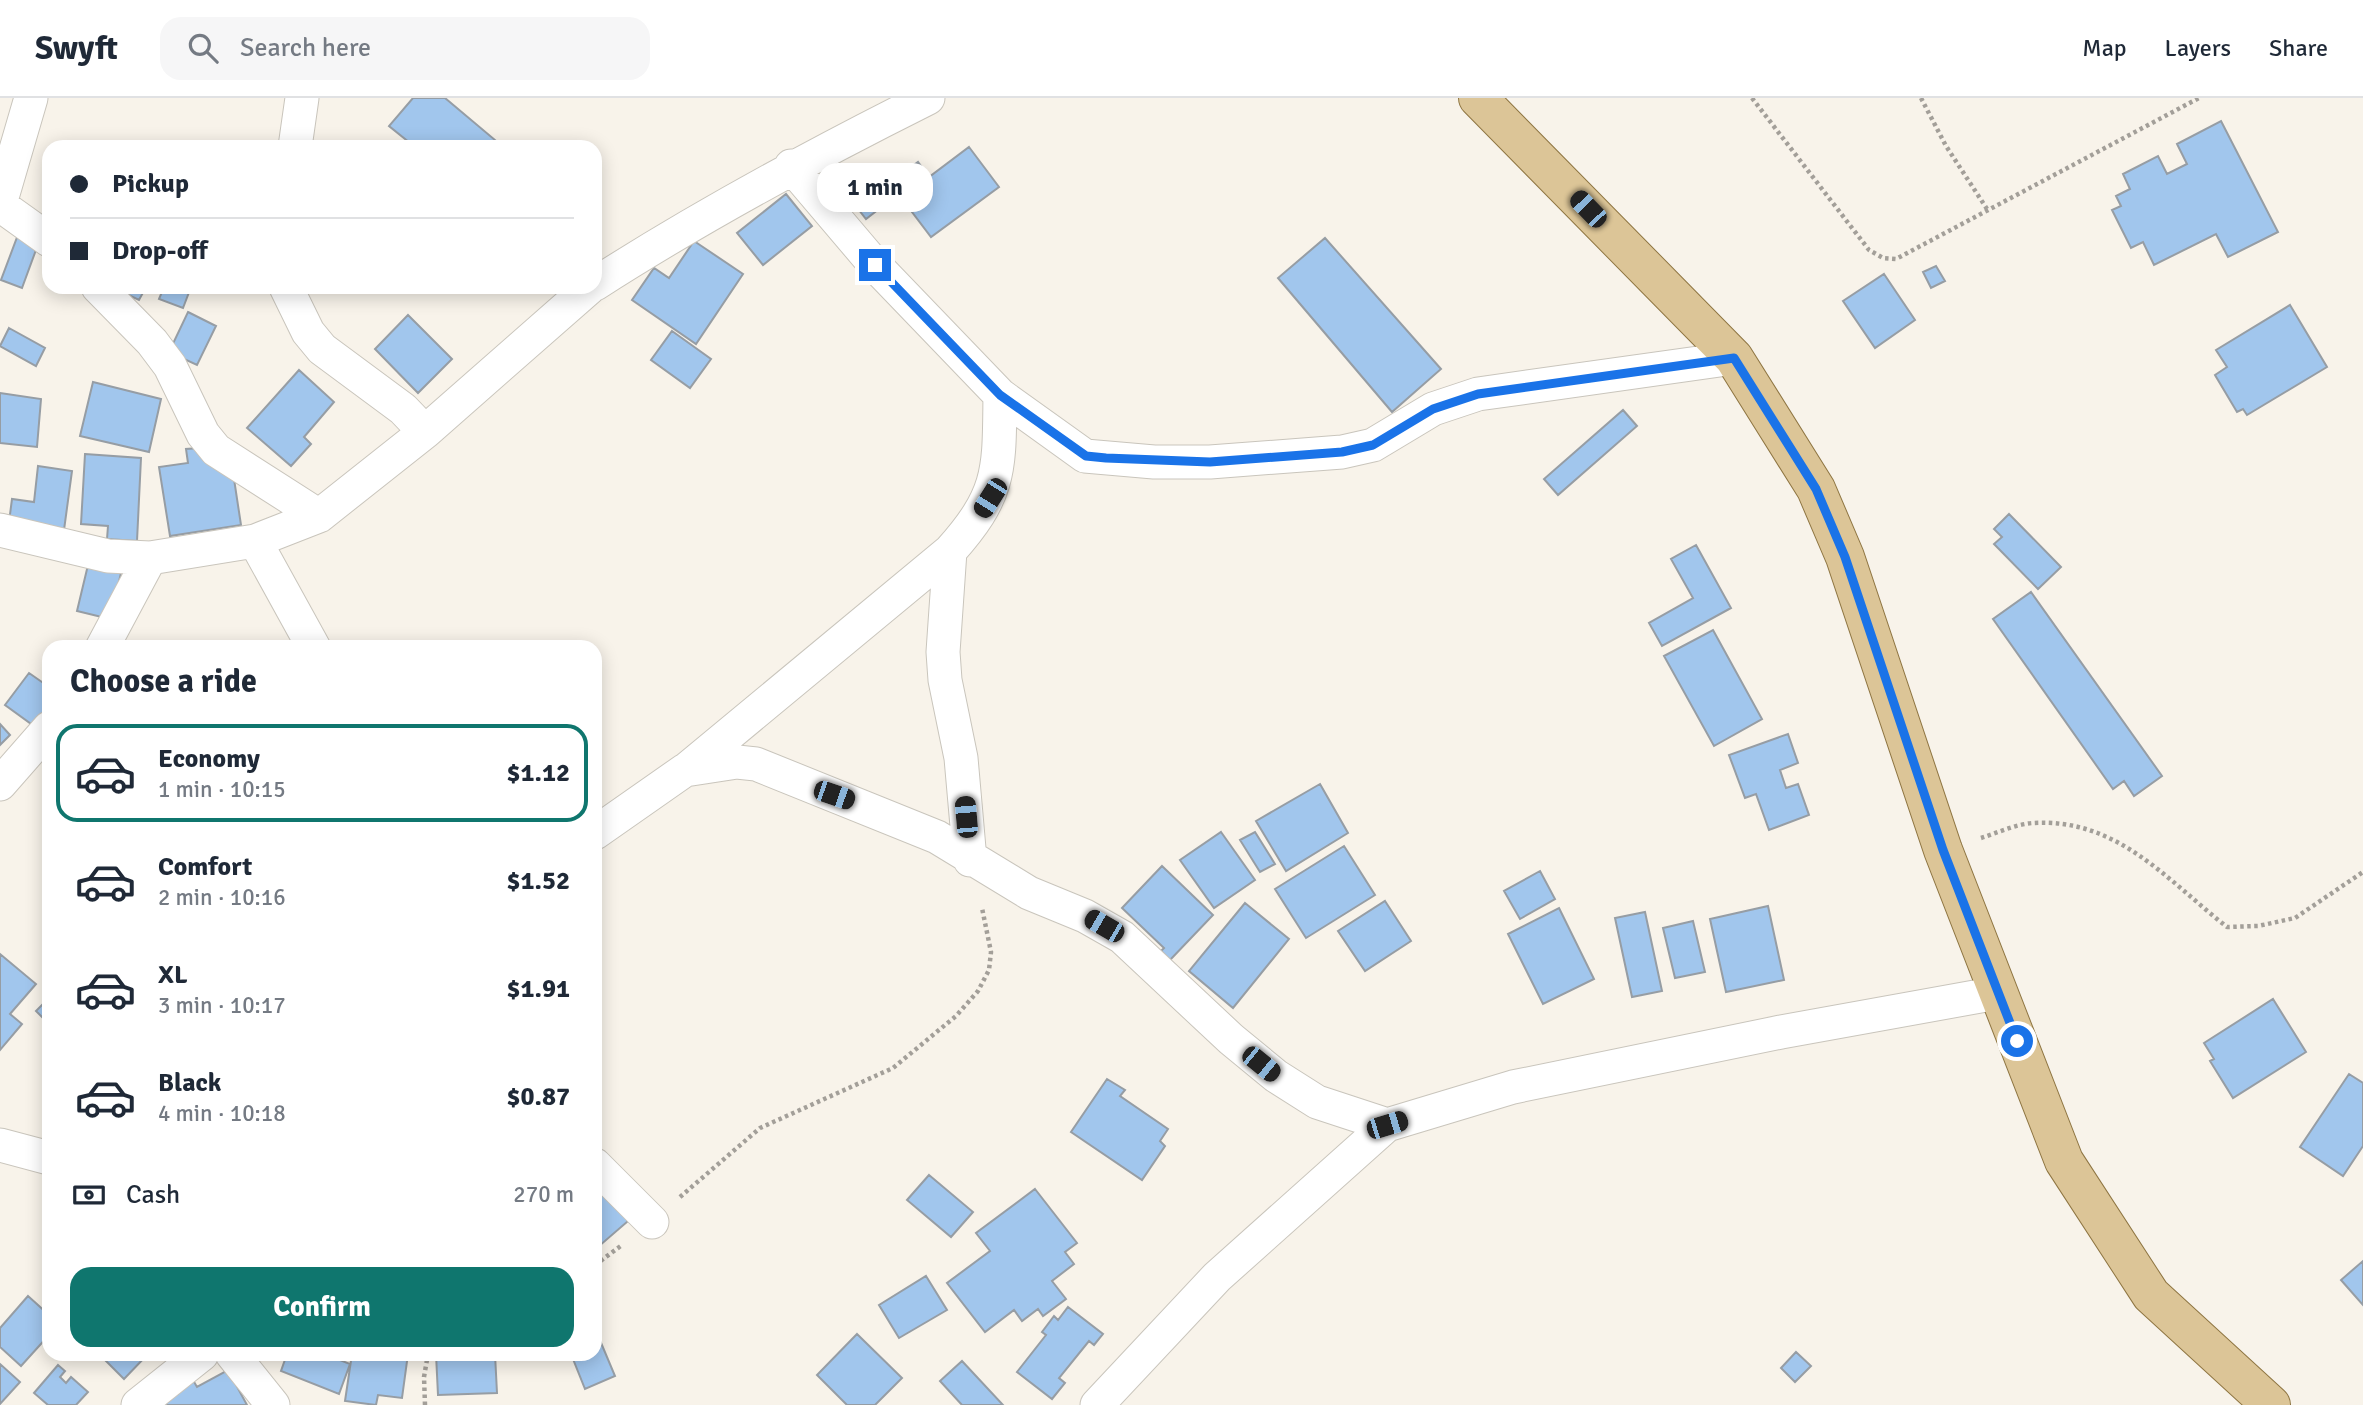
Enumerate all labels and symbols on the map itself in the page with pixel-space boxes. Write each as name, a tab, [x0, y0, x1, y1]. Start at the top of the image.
callout: 1 min	[817, 164, 933, 212]
car	[1566, 187, 1611, 231]
route end	[859, 249, 891, 281]
car	[970, 475, 1011, 521]
car	[811, 778, 858, 812]
car	[954, 795, 979, 839]
car	[1081, 906, 1128, 946]
route start	[2001, 1025, 2033, 1057]
car	[1239, 1043, 1284, 1085]
car	[1364, 1109, 1411, 1141]

